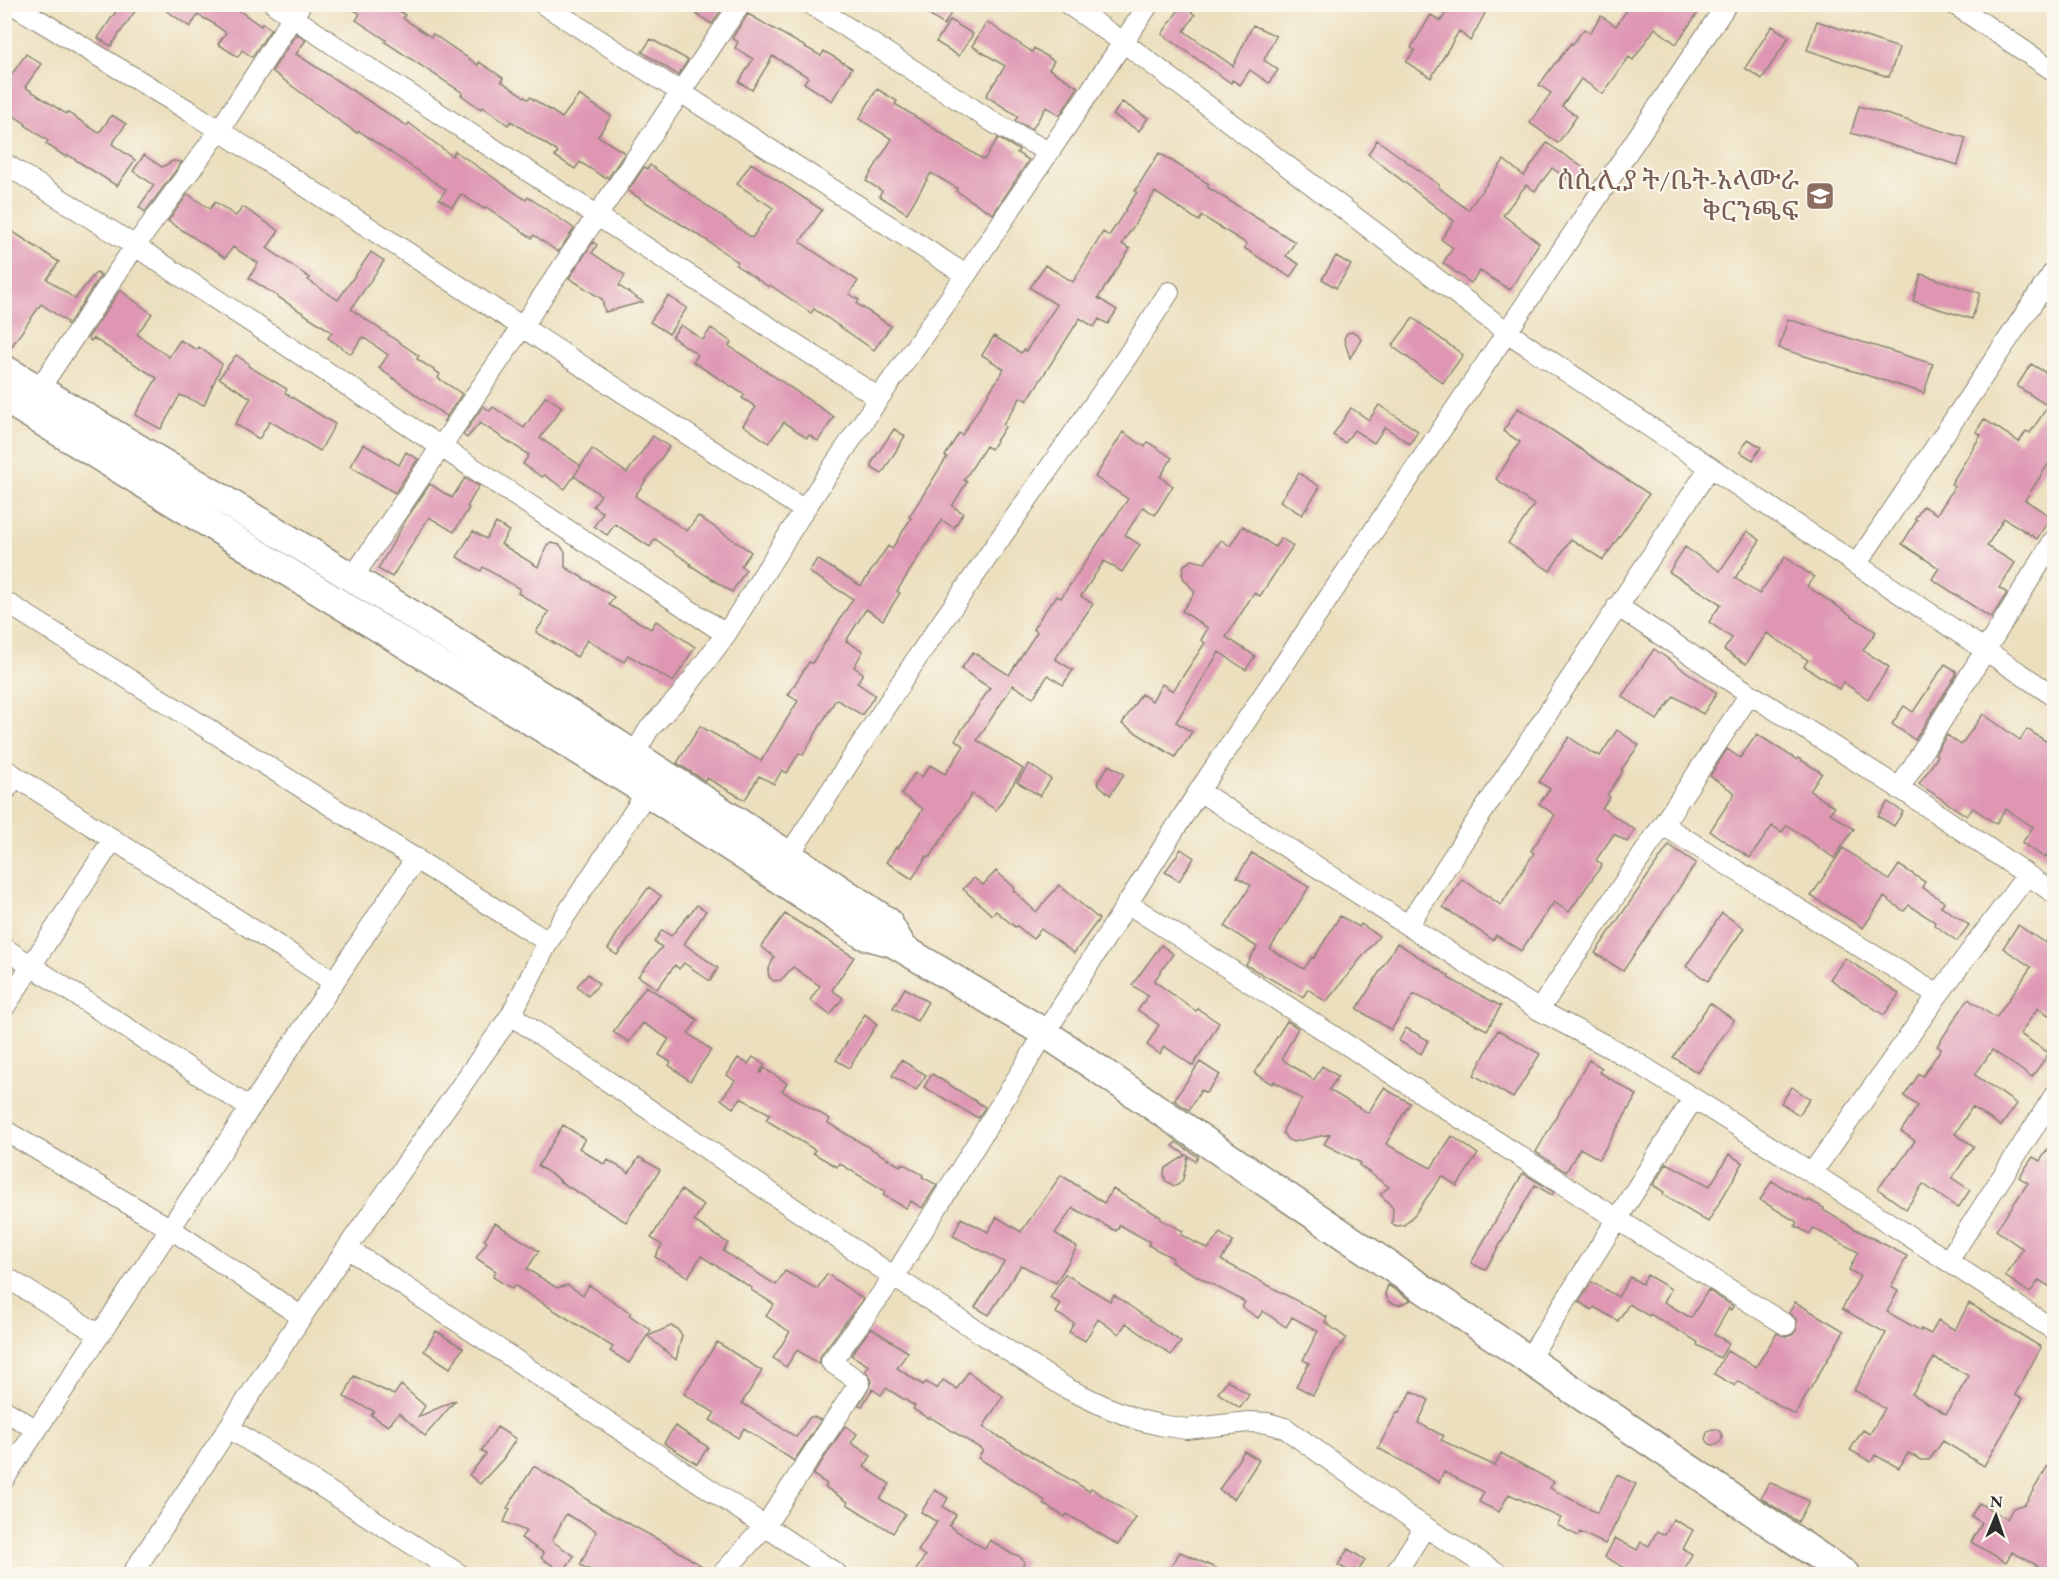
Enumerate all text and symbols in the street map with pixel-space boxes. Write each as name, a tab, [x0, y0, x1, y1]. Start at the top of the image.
place label: ሰሲሊያ ት/ቤት-አላሙራ ቅርንጫፍ	[1557, 162, 1799, 228]
school or university icon: ሰሲሊያ ት/ቤት-አላሙራ ቅርንጫፍ	[1804, 180, 1836, 212]
north arrow	[1966, 1486, 2026, 1546]
text: N	[1990, 1491, 2003, 1512]

